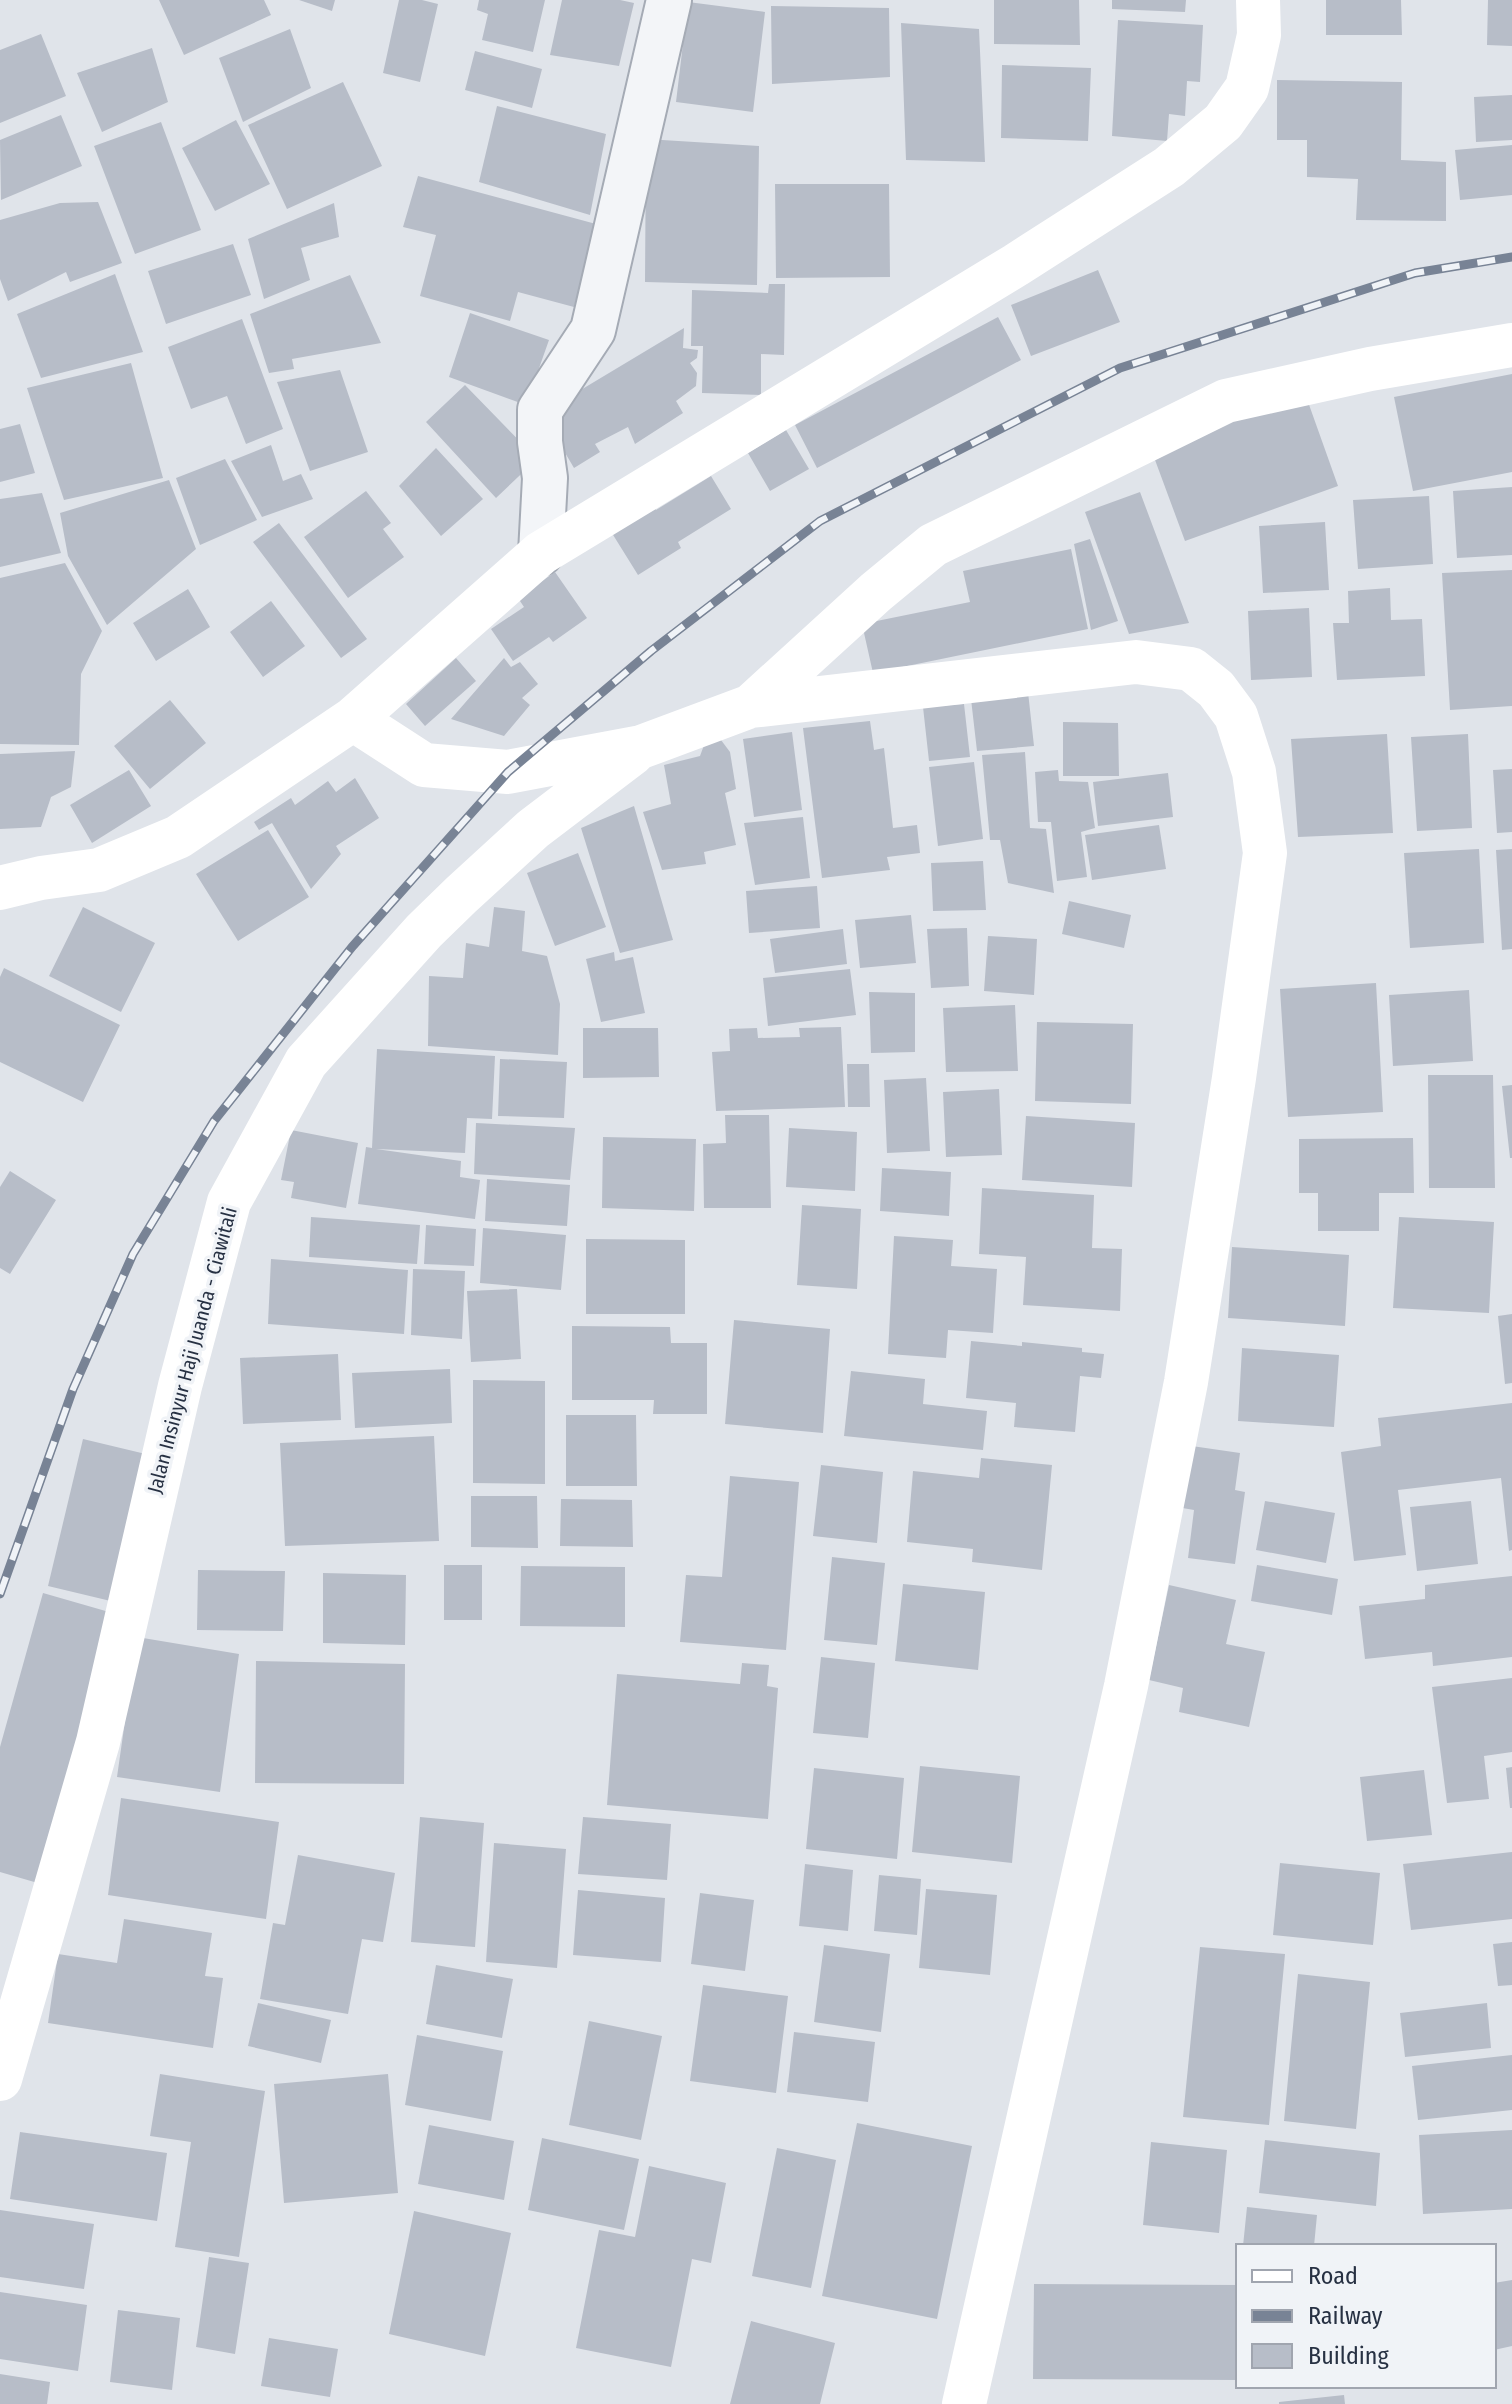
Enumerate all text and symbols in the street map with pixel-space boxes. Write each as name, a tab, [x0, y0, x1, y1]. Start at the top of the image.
street label: Jalan Insinyur Haji Juanda - Ciawitali	[142, 1204, 242, 1496]
legend	[1236, 2244, 1496, 2388]
text: Road	[1308, 2262, 1358, 2290]
text: Railway	[1308, 2302, 1383, 2330]
text: Building	[1308, 2342, 1390, 2370]

